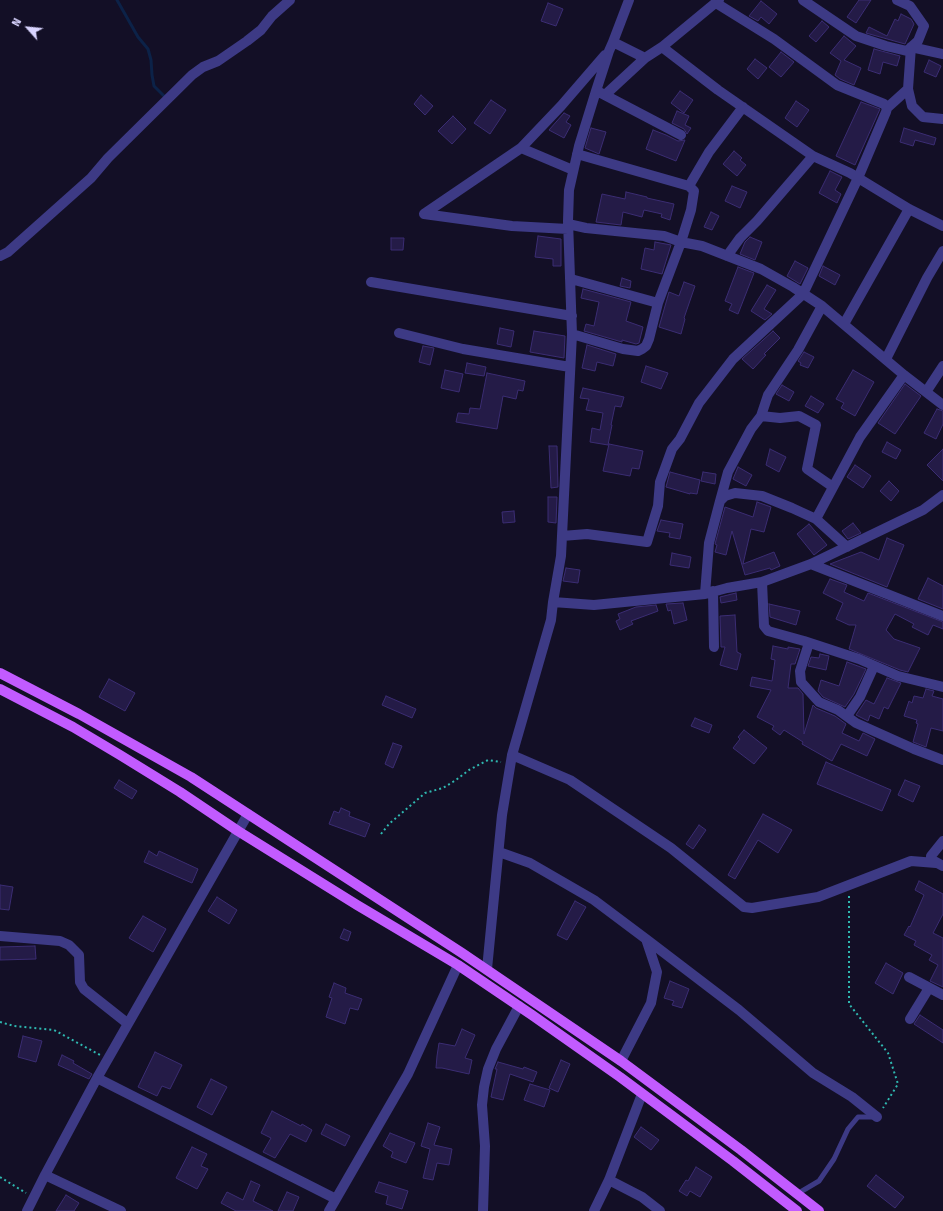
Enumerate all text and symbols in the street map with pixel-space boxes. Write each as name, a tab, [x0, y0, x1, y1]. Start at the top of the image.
north arrow	[8, 8, 48, 48]
text: N	[9, 16, 24, 29]

